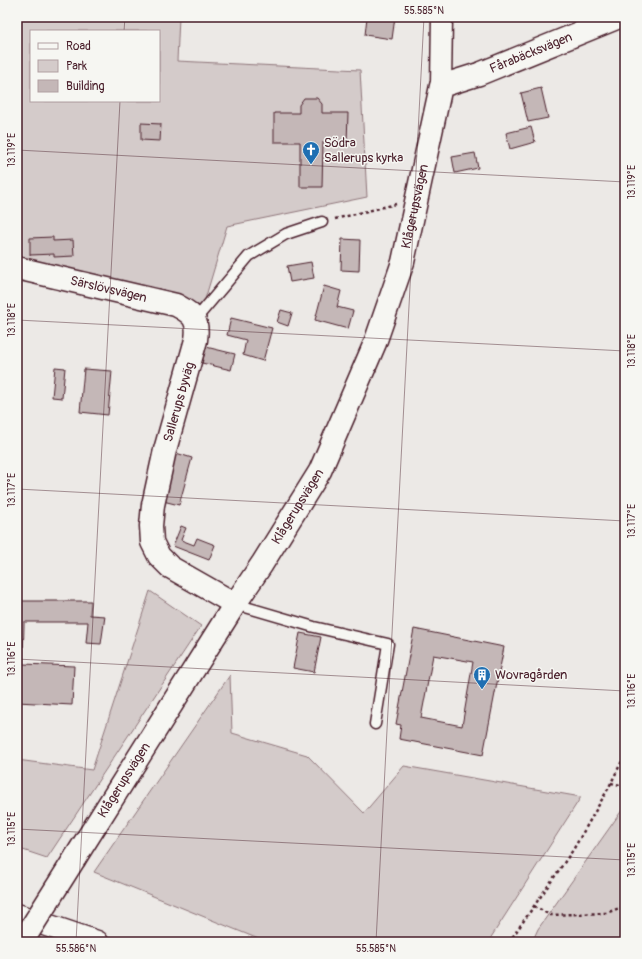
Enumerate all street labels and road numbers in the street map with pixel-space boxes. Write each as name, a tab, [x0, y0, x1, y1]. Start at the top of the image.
street label: Fårabäcksvägen	[487, 29, 575, 77]
street label: Klågerupsvägen	[398, 163, 432, 250]
street label: Särslövsvägen	[69, 273, 148, 306]
street label: Sallerups byväg	[160, 360, 198, 444]
street label: Klågerupsvägen	[268, 466, 327, 547]
street label: Klågerupsvägen	[94, 740, 154, 821]

